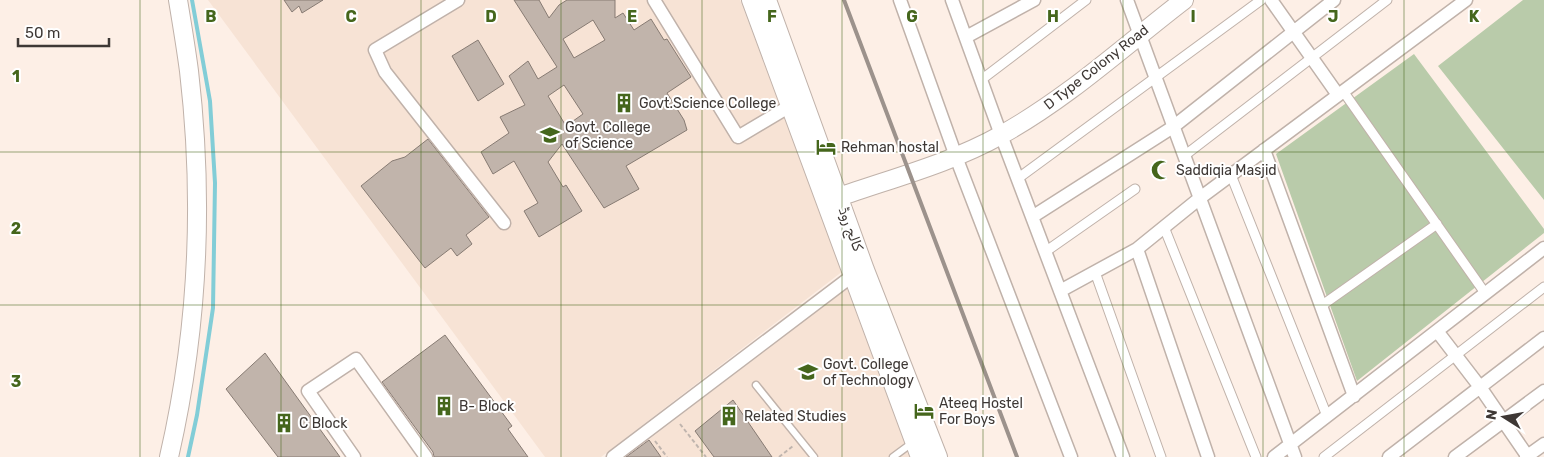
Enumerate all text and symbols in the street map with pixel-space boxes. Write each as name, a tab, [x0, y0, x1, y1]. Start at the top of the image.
text: B	[205, 7, 217, 26]
text: C	[345, 7, 357, 26]
text: D	[485, 7, 497, 26]
text: E	[627, 7, 637, 26]
text: F	[767, 7, 777, 26]
text: G	[906, 7, 918, 26]
text: H	[1047, 7, 1059, 26]
text: I	[1190, 7, 1196, 26]
text: J	[1328, 7, 1338, 26]
text: K	[1469, 7, 1480, 26]
scale bar	[18, 15, 109, 47]
street label: D Type Colony Road	[1041, 21, 1152, 114]
text: 50 m	[25, 24, 60, 42]
text: 1	[12, 67, 20, 86]
building icon: Govt.Science College	[613, 92, 635, 114]
place label: Govt.Science College	[639, 95, 776, 112]
place label: Govt. College of Science	[565, 119, 651, 152]
school or university icon: Govt. College of Science	[539, 124, 561, 146]
hotel icon: Rehman hostal	[815, 136, 837, 158]
place label: Rehman hostal	[841, 139, 939, 156]
mosque icon: Saddiqia Masjid	[1150, 159, 1172, 181]
place label: Saddiqia Masjid	[1176, 162, 1277, 179]
street label: کالج روڈ	[833, 205, 867, 255]
text: 2	[11, 219, 21, 238]
place label: Govt. College of Technology	[823, 356, 914, 389]
school or university icon: Govt. College of Technology	[797, 361, 819, 383]
text: 3	[11, 372, 21, 391]
north arrow	[1479, 392, 1529, 442]
building icon: B- Block	[433, 395, 455, 417]
place label: Ateeq Hostel For Boys	[939, 395, 1023, 428]
place label: B- Block	[459, 398, 515, 415]
hotel icon: Ateeq Hostel For Boys	[913, 400, 935, 422]
building icon: Related Studies	[718, 405, 740, 427]
place label: Related Studies	[744, 408, 846, 425]
text: N	[1482, 408, 1501, 421]
building icon: C Block	[273, 412, 295, 434]
place label: C Block	[299, 415, 348, 432]

